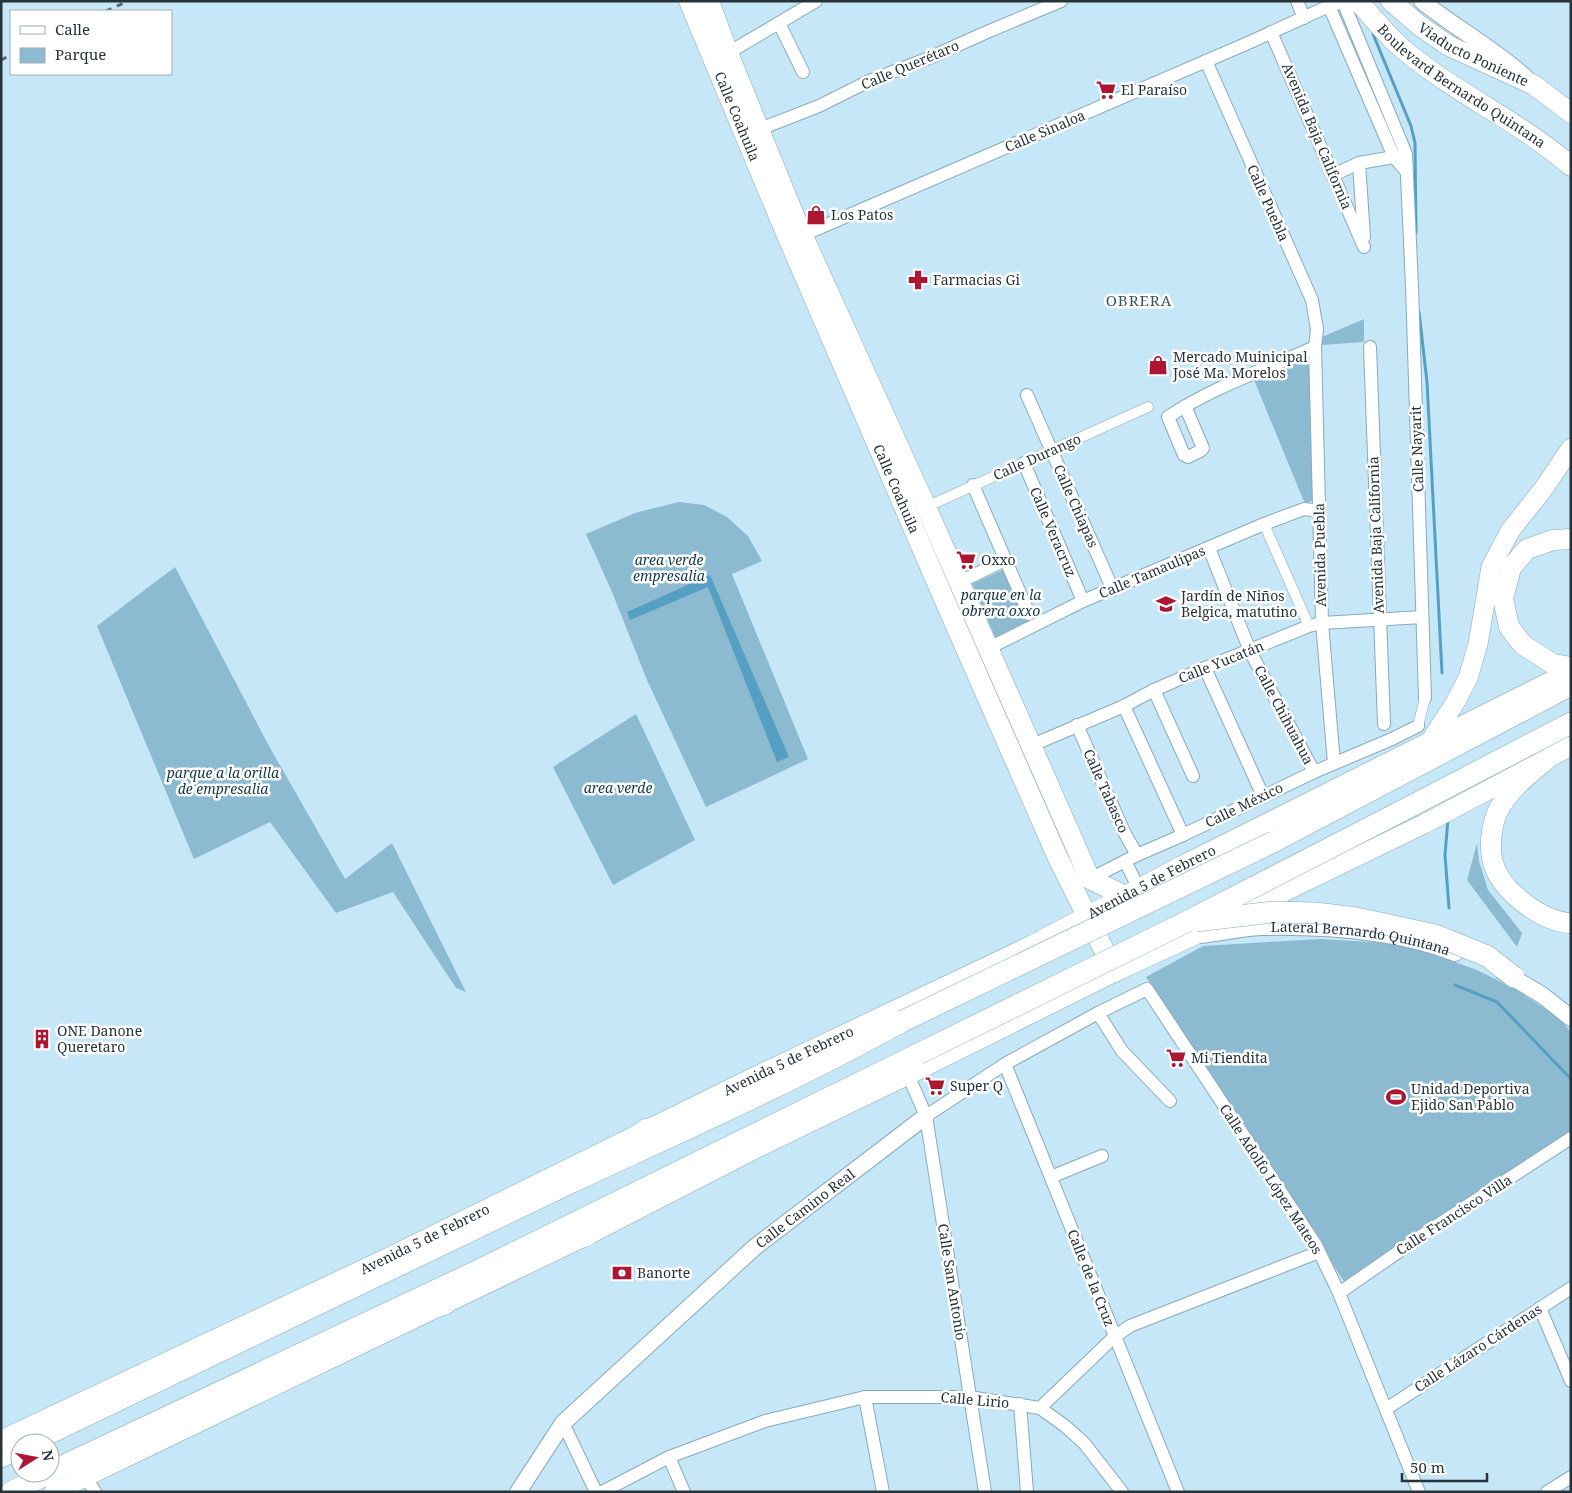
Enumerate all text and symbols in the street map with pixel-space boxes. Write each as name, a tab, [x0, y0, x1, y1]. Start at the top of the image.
legend	[10, 10, 172, 75]
street label: Viaducto Poniente	[1415, 18, 1532, 90]
text: Calle	[55, 19, 90, 39]
street label: Boulevard Bernardo Quintana	[1374, 20, 1550, 152]
street label: Calle Querétaro	[858, 35, 962, 94]
text: Parque	[55, 44, 106, 64]
street label: Avenida Baja California	[1278, 60, 1357, 212]
street label: Calle Coahuila	[710, 68, 765, 164]
supermarket icon: El Paraíso	[1095, 79, 1117, 101]
place label: El Paraíso	[1121, 80, 1187, 99]
street label: Calle Sinaloa	[1002, 105, 1088, 156]
street label: Calle Puebla	[1243, 161, 1294, 244]
shop icon: Los Patos	[805, 204, 827, 226]
place label: Los Patos	[831, 205, 893, 224]
pharmacy icon: Farmacias Gi	[907, 269, 929, 291]
place label: Farmacias Gi	[933, 270, 1020, 289]
district label: OBRERA	[1106, 290, 1172, 310]
place label: Mercado Muinicipal José Ma. Morelos	[1172, 347, 1308, 382]
shop icon: Mercado Muinicipal José Ma. Morelos	[1147, 354, 1169, 376]
street label: Calle Nayarit	[1405, 405, 1428, 493]
street label: Calle Durango	[990, 429, 1084, 484]
street label: Calle Coahuila	[869, 441, 925, 536]
street label: Avenida Baja California	[1363, 456, 1388, 614]
street label: Calle Chiapas	[1050, 461, 1103, 550]
street label: Calle Veracruz	[1026, 484, 1081, 580]
street label: Avenida Puebla	[1309, 503, 1330, 607]
street label: Calle Tamaulipas	[1096, 541, 1208, 603]
supermarket icon: Oxxo	[955, 549, 977, 571]
park label: area verde empresalia	[633, 550, 706, 585]
place label: Oxxo	[981, 550, 1016, 569]
park label: parque en la obrera oxxo	[960, 585, 1042, 620]
place label: Jardín de Niños Belgica, matutino	[1180, 586, 1297, 621]
school or university icon: Jardín de Niños Belgica, matutino	[1155, 593, 1177, 615]
street label: Calle Yucatán	[1175, 636, 1266, 687]
street label: Calle Chihuahua	[1250, 662, 1319, 768]
street label: Calle Tabasco	[1079, 746, 1133, 836]
park label: parque a la orilla de empresalia	[166, 763, 280, 798]
park label: area verde	[584, 778, 652, 797]
street label: Calle México	[1202, 778, 1286, 832]
street label: Avenida 5 de Febrero	[1084, 840, 1219, 923]
street label: Lateral Bernardo Quintana	[1271, 917, 1453, 960]
place label: ONE Danone Queretaro	[57, 1021, 142, 1056]
street label: Avenida 5 de Febrero	[720, 1021, 856, 1100]
building icon: ONE Danone Queretaro	[31, 1028, 53, 1050]
supermarket icon: Mi Tiendita	[1165, 1047, 1187, 1069]
place label: Mi Tiendita	[1191, 1048, 1268, 1067]
supermarket icon: Super Q	[924, 1075, 946, 1097]
place label: Super Q	[950, 1076, 1003, 1095]
place label: Unidad Deportiva Ejido San Pablo	[1411, 1079, 1530, 1114]
sports icon: Unidad Deportiva Ejido San Pablo	[1385, 1086, 1407, 1108]
street label: Calle Adolfo López Mateos	[1216, 1100, 1327, 1257]
street label: Calle Camino Real	[751, 1164, 859, 1252]
street label: Calle Francisco Villa	[1392, 1170, 1515, 1259]
street label: Avenida 5 de Febrero	[357, 1199, 493, 1278]
street label: Calle San Antonio	[934, 1222, 971, 1342]
street label: Calle de la Cruz	[1063, 1226, 1120, 1329]
bank icon: Banorte	[611, 1262, 633, 1284]
place label: Banorte	[637, 1263, 690, 1282]
street label: Calle Lázaro Cárdenas	[1410, 1299, 1545, 1396]
street label: Calle Lirio	[940, 1387, 1010, 1412]
north arrow	[10, 1433, 60, 1483]
text: N	[38, 1448, 59, 1463]
scale bar	[1402, 1450, 1487, 1482]
text: 50 m	[1410, 1457, 1445, 1477]

